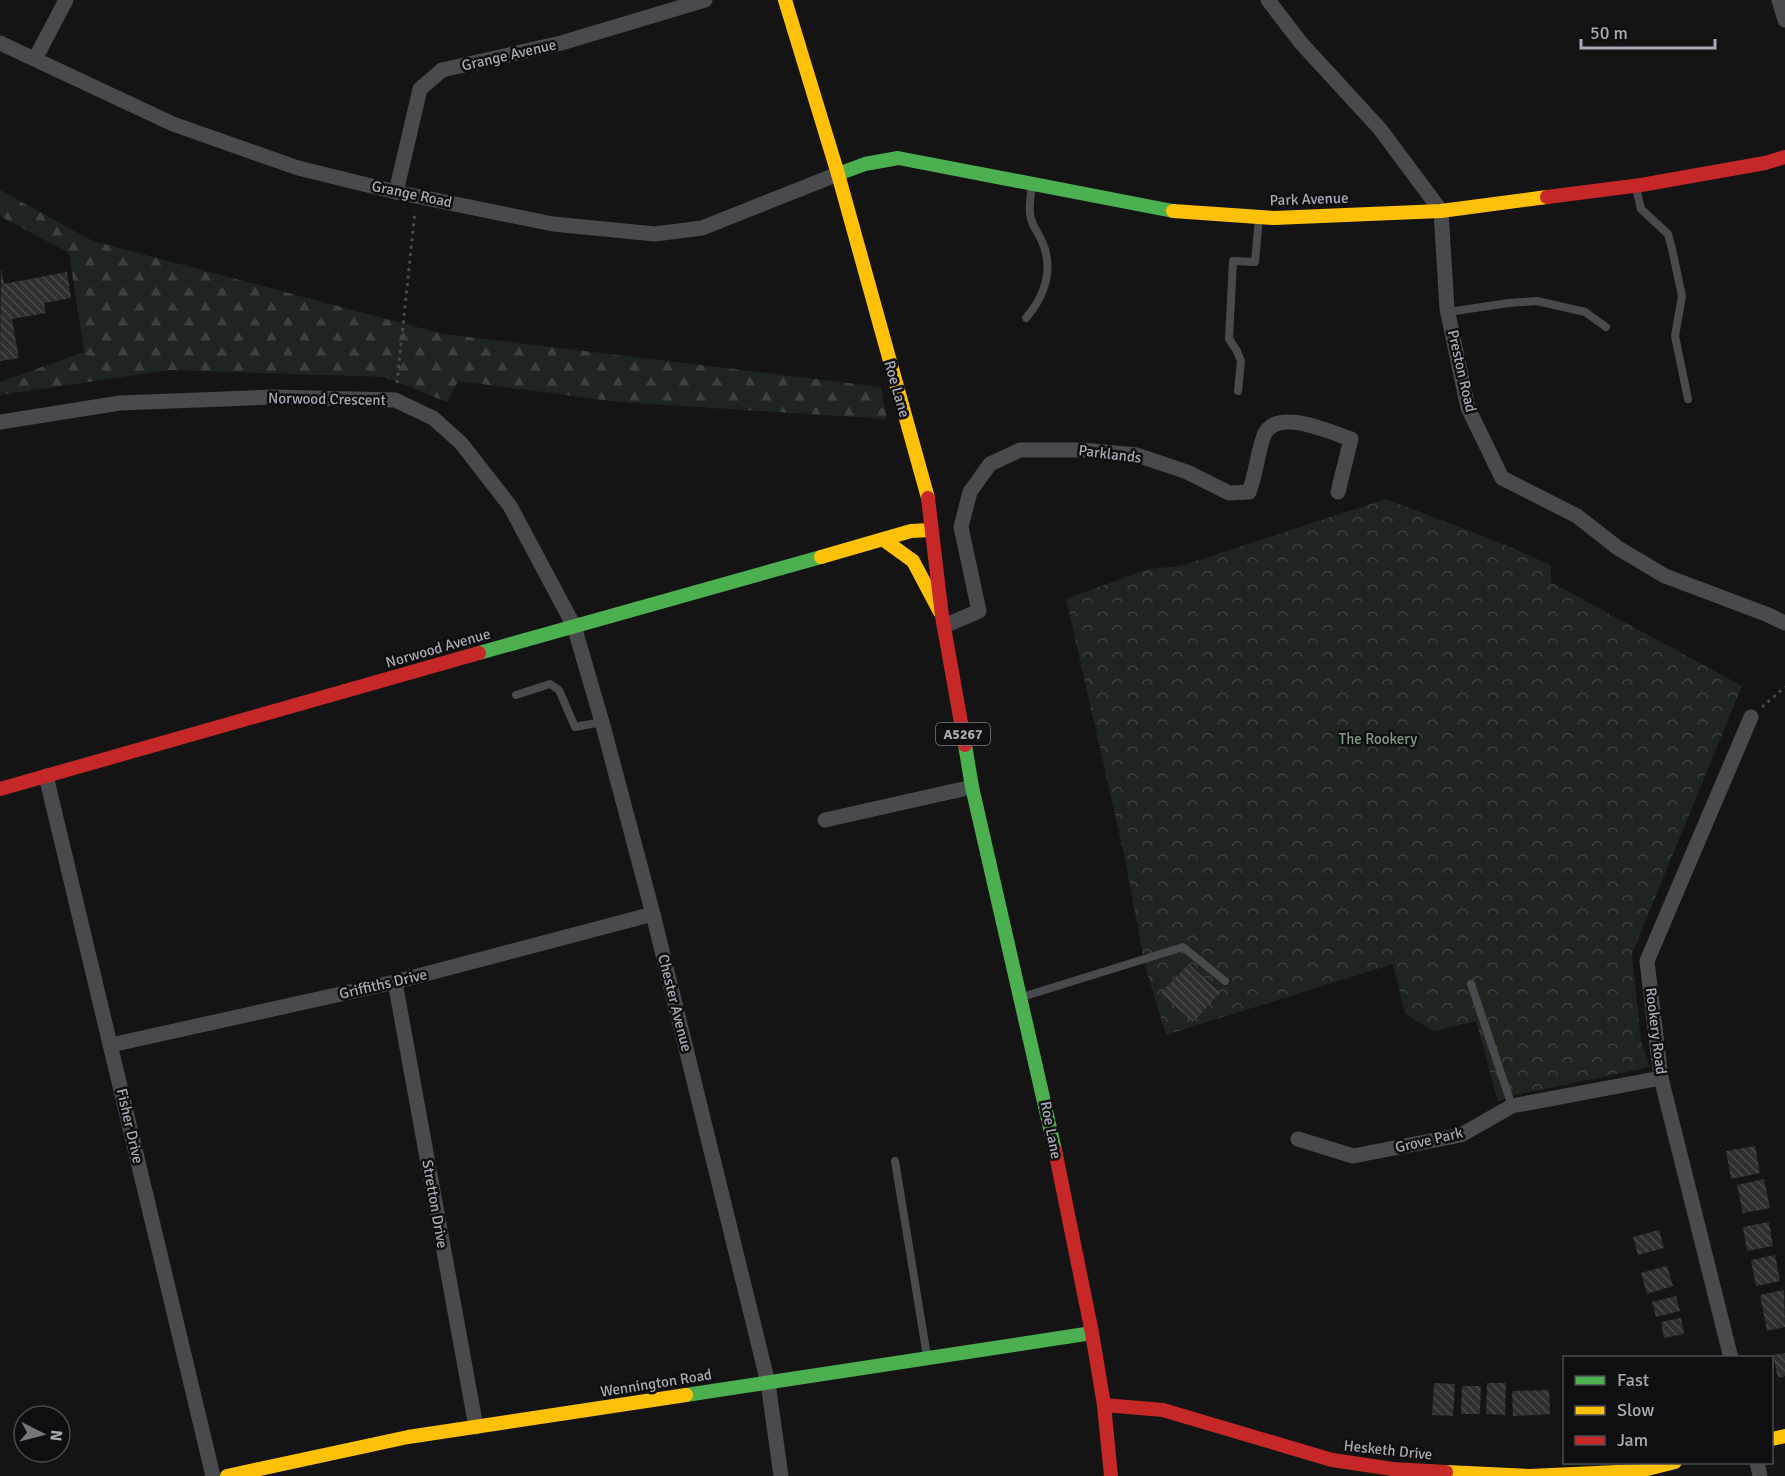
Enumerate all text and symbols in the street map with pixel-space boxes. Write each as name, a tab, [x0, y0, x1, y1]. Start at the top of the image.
scale bar	[1581, 12, 1714, 50]
text: 50 m	[1590, 22, 1628, 44]
street label: Grange Avenue	[460, 35, 558, 75]
street label: Grange Road	[370, 177, 454, 211]
street label: Park Avenue	[1269, 189, 1349, 209]
street label: Preston Road	[1444, 328, 1480, 414]
street label: Roe Lane	[880, 358, 914, 420]
street label: Norwood Crescent	[268, 389, 386, 409]
street label: Parklands	[1077, 441, 1143, 467]
street label: Norwood Avenue	[383, 624, 493, 672]
road number: A5267	[936, 723, 990, 745]
park label: The Rookery	[1339, 730, 1417, 748]
street label: Chester Avenue	[654, 952, 696, 1054]
street label: Griffiths Drive	[337, 965, 429, 1003]
street label: Rookery Road	[1642, 986, 1670, 1076]
street label: Fisher Drive	[113, 1087, 147, 1165]
street label: Roe Lane	[1037, 1100, 1065, 1160]
street label: Grove Park	[1393, 1123, 1465, 1157]
street label: Stretton Drive	[418, 1158, 452, 1250]
legend	[1563, 1356, 1773, 1464]
street label: Wennington Road	[599, 1365, 713, 1401]
text: Fast	[1617, 1369, 1649, 1391]
text: Slow	[1617, 1399, 1654, 1421]
north arrow	[12, 1404, 72, 1464]
text: N	[45, 1429, 66, 1442]
text: Jam	[1617, 1429, 1648, 1451]
street label: Hesketh Drive	[1343, 1436, 1433, 1464]

